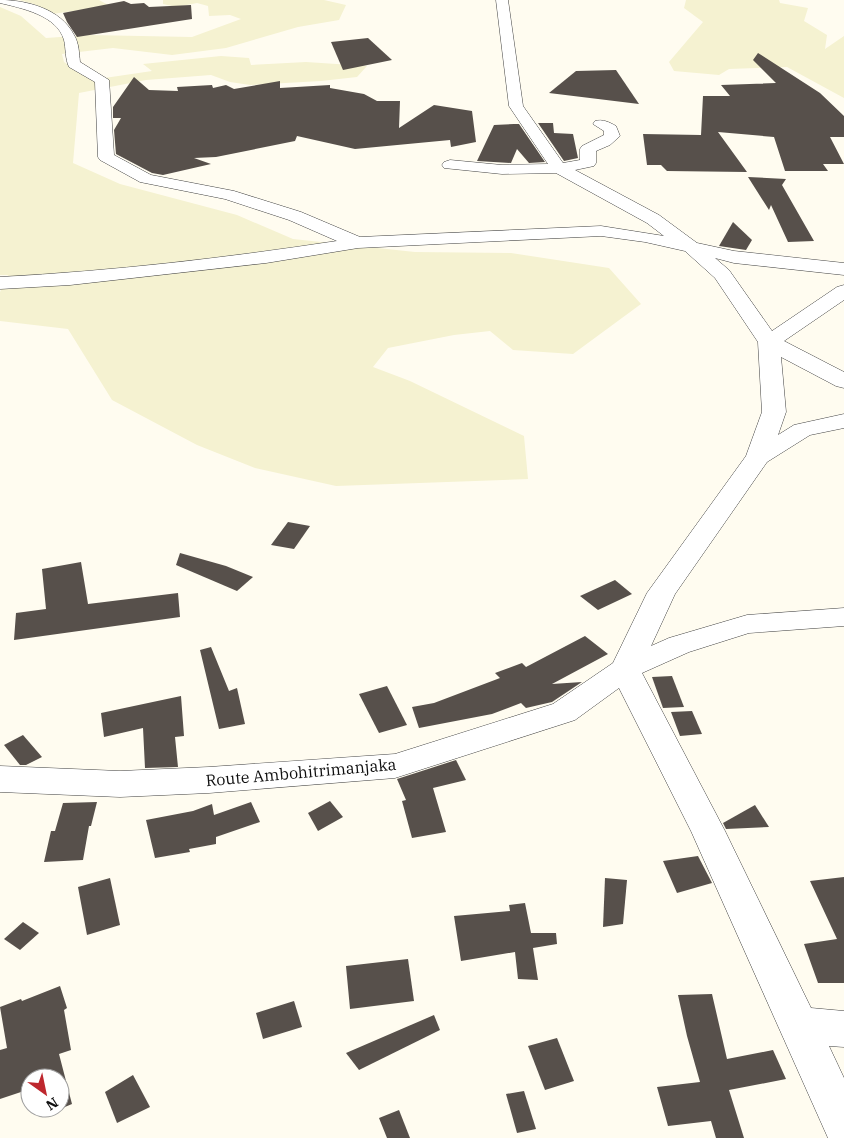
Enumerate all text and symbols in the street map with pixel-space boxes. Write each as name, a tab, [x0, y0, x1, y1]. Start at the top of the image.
street label: Route Ambohitrimanjaka	[205, 754, 397, 790]
north arrow	[20, 1068, 70, 1118]
text: N	[43, 1093, 62, 1114]

